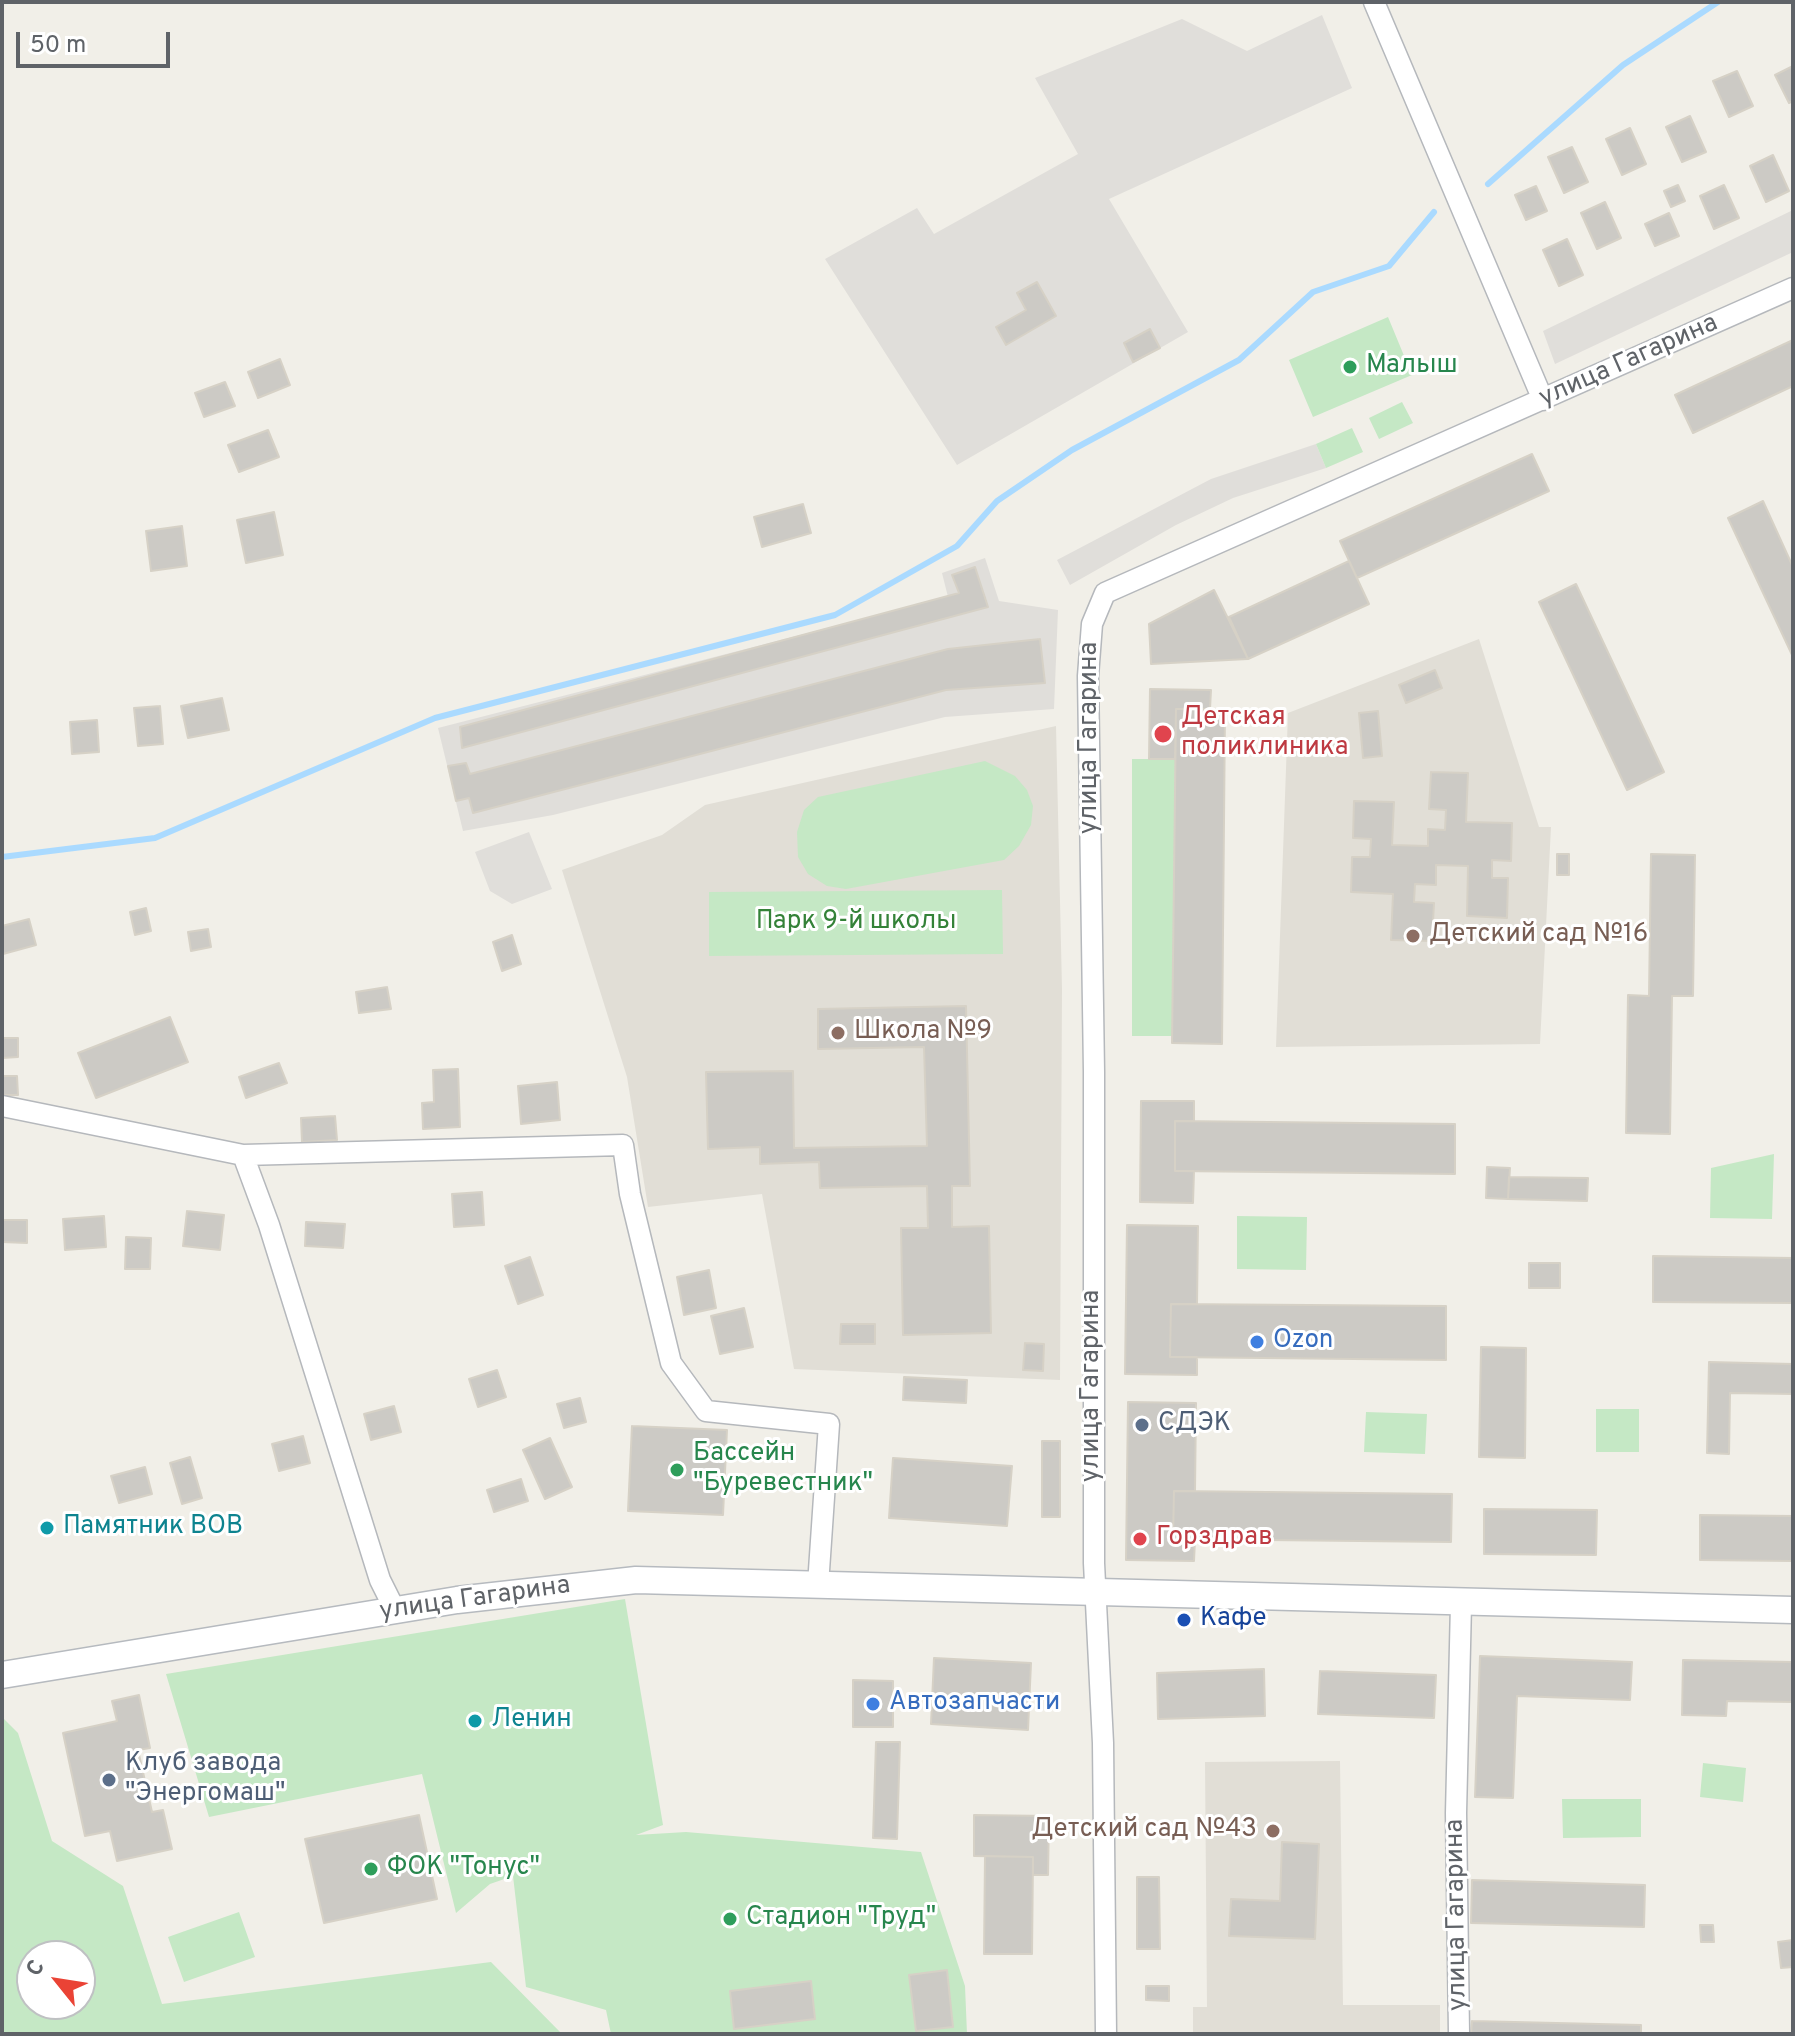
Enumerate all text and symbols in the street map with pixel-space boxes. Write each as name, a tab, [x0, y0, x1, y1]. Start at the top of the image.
scale bar	[20, 16, 174, 66]
text: 50 m	[30, 31, 86, 61]
street label: улица Гагарина	[1535, 309, 1723, 415]
place label: Малыш	[1366, 351, 1458, 383]
marker: Малыш	[1341, 358, 1359, 376]
street label: улица Гагарина	[1075, 642, 1107, 834]
place label: Детская поликлиника	[1181, 703, 1348, 764]
marker: Детская поликлиника	[1152, 723, 1174, 745]
park label: Парк 9-й школы	[756, 907, 956, 939]
place label: Детский сад №16	[1429, 920, 1648, 952]
marker: Детский сад №16	[1404, 927, 1422, 945]
place label: Школа №9	[854, 1017, 992, 1049]
marker: Школа №9	[829, 1024, 847, 1042]
street label: улица Гагарина	[1077, 1290, 1109, 1482]
place label: Ozon	[1273, 1326, 1333, 1358]
marker: Ozon	[1248, 1333, 1266, 1351]
place label: СДЭК	[1158, 1409, 1231, 1441]
marker: СДЭК	[1133, 1416, 1151, 1434]
place label: Бассейн "Буревестник"	[693, 1439, 873, 1500]
marker: Бассейн "Буревестник"	[668, 1461, 686, 1479]
place label: Памятник ВОВ	[63, 1512, 243, 1544]
marker: Памятник ВОВ	[38, 1519, 56, 1537]
place label: Горздрав	[1156, 1523, 1273, 1555]
marker: Горздрав	[1131, 1530, 1149, 1548]
street label: улица Гагарина	[378, 1571, 572, 1629]
place label: Кафе	[1200, 1604, 1267, 1636]
marker: Кафе	[1175, 1611, 1193, 1629]
place label: Автозапчасти	[889, 1688, 1060, 1720]
marker: Автозапчасти	[864, 1695, 882, 1713]
place label: Ленин	[491, 1705, 572, 1737]
marker: Ленин	[466, 1712, 484, 1730]
place label: Клуб завода "Энергомаш"	[125, 1749, 285, 1810]
marker: Клуб завода "Энергомаш"	[100, 1771, 118, 1789]
place label: Детский сад №43	[1031, 1815, 1257, 1847]
street label: улица Гагарина	[1441, 1819, 1475, 2011]
marker: Детский сад №43	[1264, 1822, 1282, 1840]
place label: ФОК "Тонус"	[387, 1853, 540, 1885]
marker: ФОК "Тонус"	[362, 1860, 380, 1878]
place label: Стадион "Труд"	[746, 1903, 936, 1935]
marker: Стадион "Труд"	[721, 1910, 739, 1928]
north arrow	[16, 1940, 96, 2020]
text: С	[21, 1956, 52, 1982]

